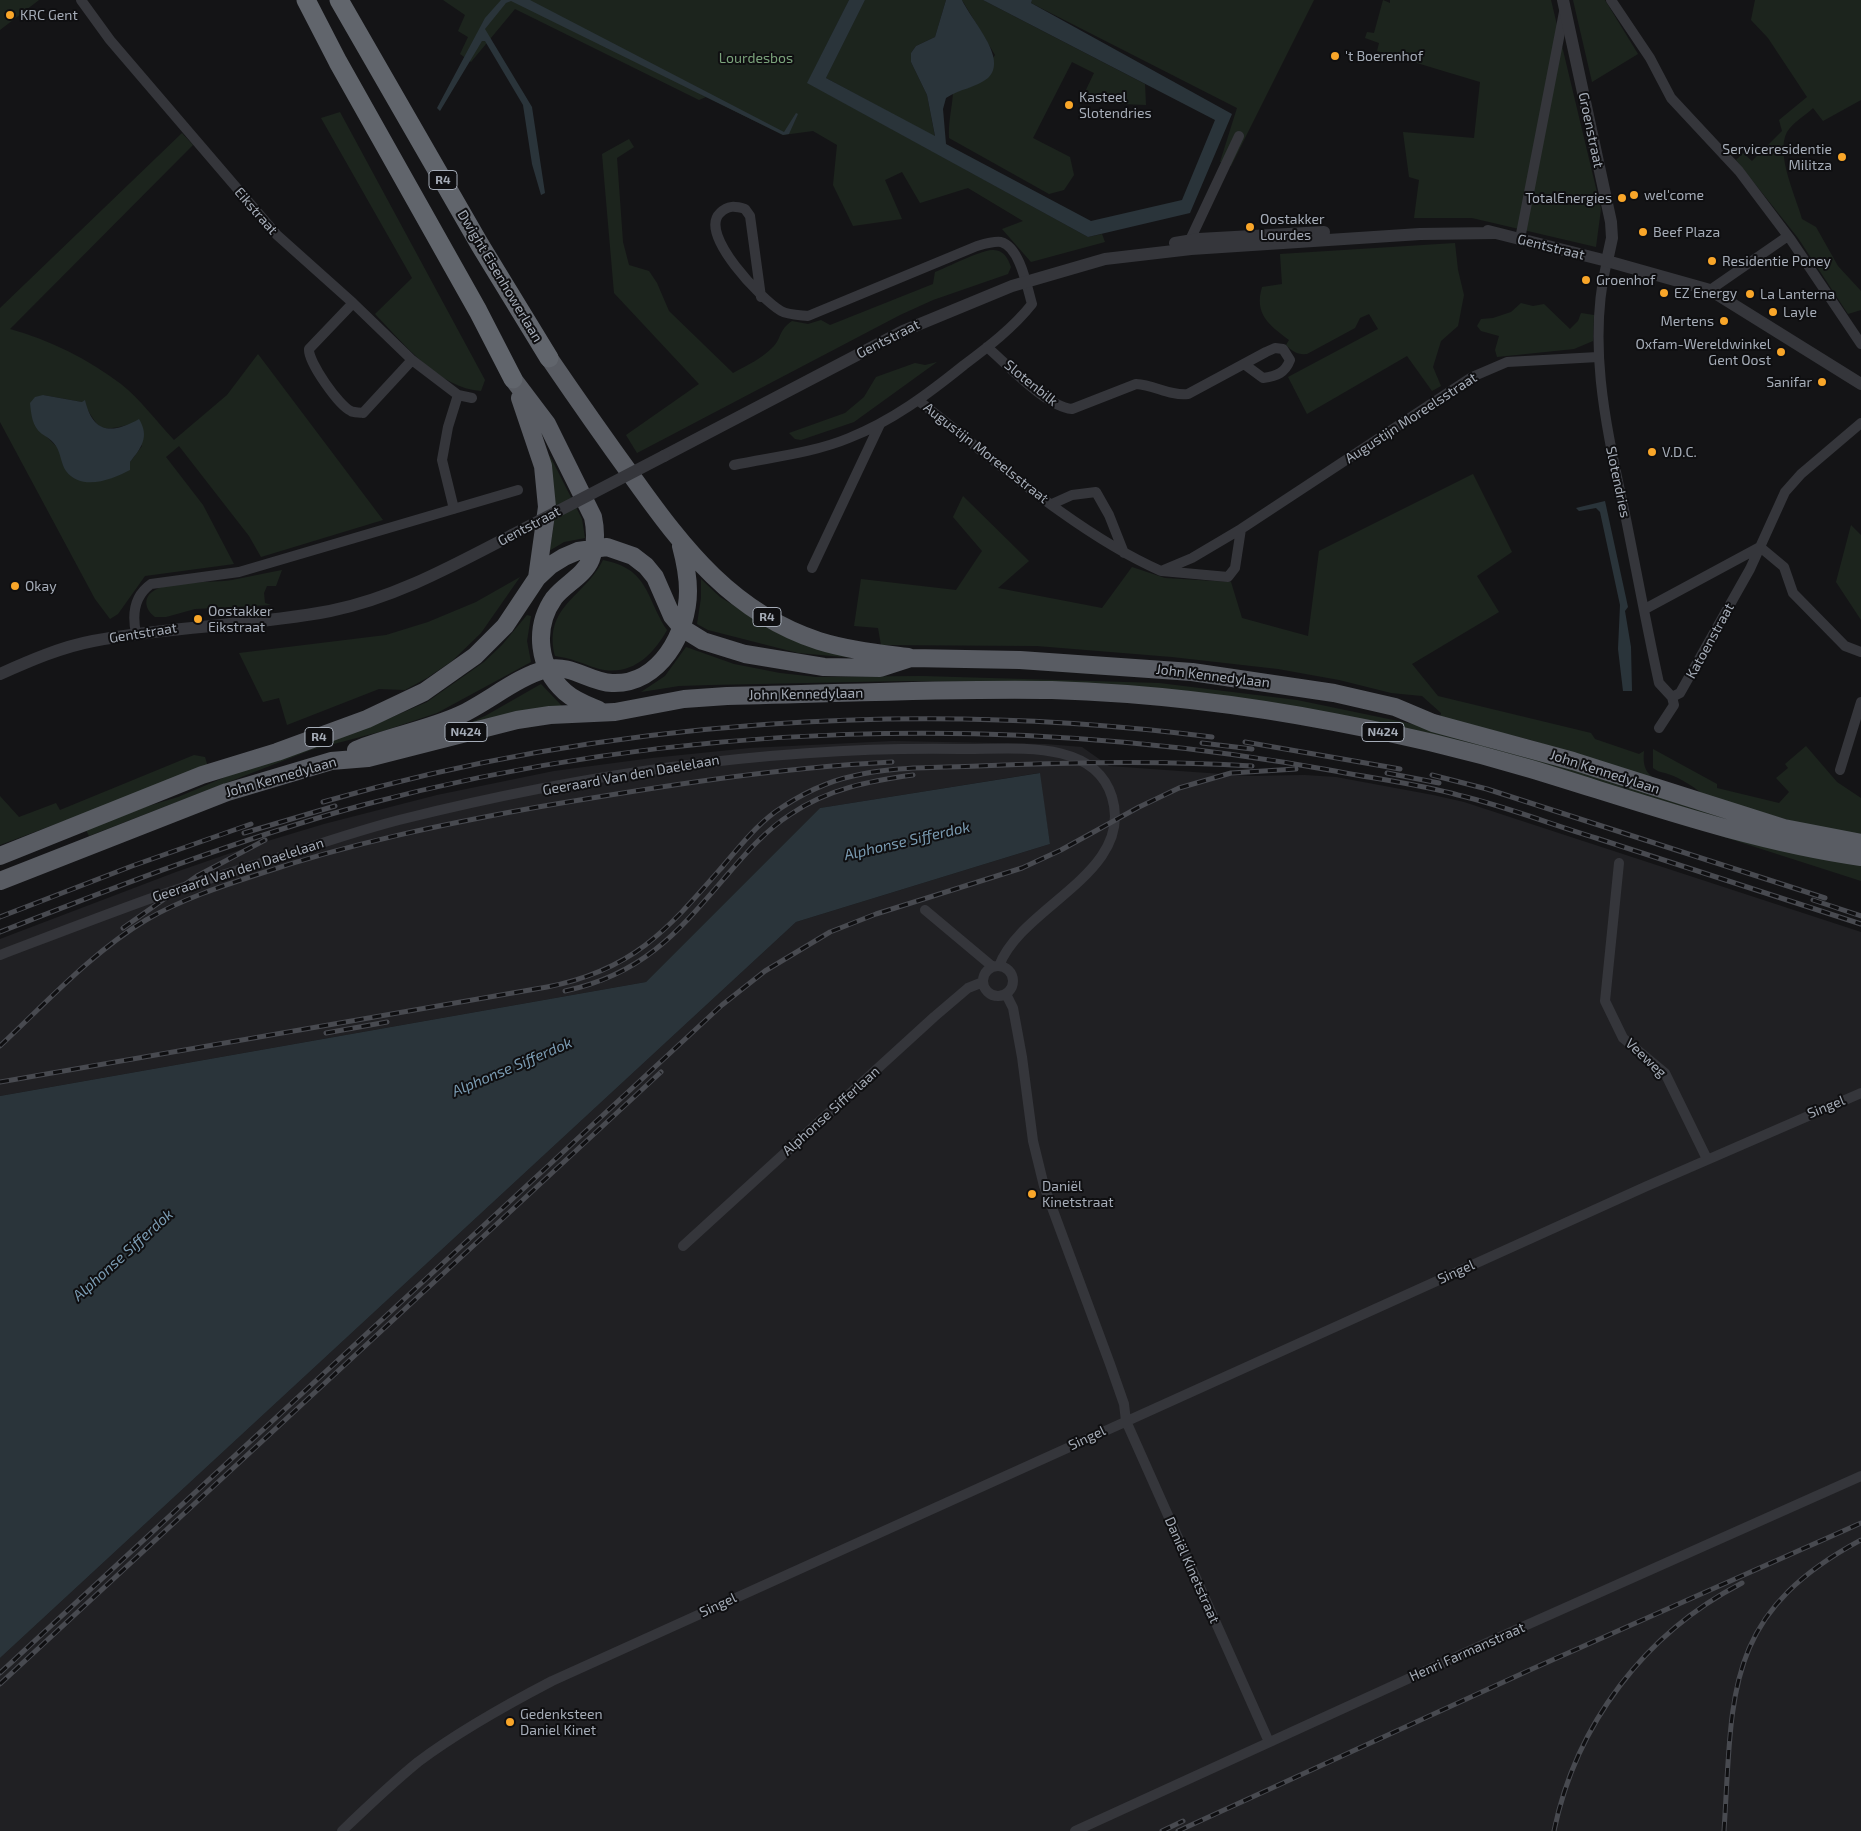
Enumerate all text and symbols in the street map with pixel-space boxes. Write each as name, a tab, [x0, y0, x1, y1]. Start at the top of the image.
place label: KRC Gent	[20, 7, 78, 23]
marker: KRC Gent	[4, 9, 16, 21]
place label: 't Boerenhof	[1345, 48, 1423, 64]
park label: Lourdesbos	[719, 50, 793, 66]
marker: 't Boerenhof	[1329, 50, 1341, 62]
place label: Kasteel Slotendries	[1079, 89, 1152, 121]
street label: Groenstraat	[1575, 91, 1607, 169]
marker: Kasteel Slotendries	[1063, 99, 1075, 111]
place label: Serviceresidentie Militza	[1722, 141, 1832, 174]
marker: Serviceresidentie Militza	[1836, 151, 1848, 163]
road number: R4	[429, 170, 457, 190]
street label: Eikstraat	[231, 184, 281, 238]
place label: wel'come	[1644, 187, 1704, 203]
marker: wel'come	[1628, 189, 1640, 201]
place label: TotalEnergies	[1525, 190, 1612, 206]
marker: TotalEnergies	[1616, 192, 1628, 204]
street label: Dwight Eisenhowerlaan	[454, 207, 546, 345]
place label: Oostakker Lourdes	[1260, 211, 1325, 243]
marker: Oostakker Lourdes	[1244, 221, 1256, 233]
place label: Beef Plaza	[1653, 224, 1720, 240]
marker: Beef Plaza	[1637, 226, 1649, 238]
street label: Gentstraat	[1516, 231, 1586, 263]
place label: Residentie Poney	[1722, 253, 1831, 269]
marker: Residentie Poney	[1706, 255, 1718, 267]
place label: Groenhof	[1596, 272, 1655, 288]
marker: Groenhof	[1580, 274, 1592, 286]
place label: EZ Energy	[1674, 285, 1737, 301]
place label: La Lanterna	[1760, 286, 1835, 302]
marker: EZ Energy	[1658, 287, 1670, 299]
marker: La Lanterna	[1744, 288, 1756, 300]
place label: Layle	[1783, 304, 1817, 320]
marker: Layle	[1767, 306, 1779, 318]
place label: Mertens	[1660, 313, 1714, 329]
marker: Mertens	[1718, 315, 1730, 327]
street label: Gentstraat	[854, 316, 922, 362]
place label: Oxfam-Wereldwinkel Gent Oost	[1635, 336, 1771, 368]
marker: Oxfam-Wereldwinkel Gent Oost	[1775, 346, 1787, 358]
street label: Slotenbilk	[1001, 356, 1061, 410]
street label: Augustijn Moreelsstraat	[1342, 369, 1480, 467]
place label: Sanifar	[1766, 374, 1812, 390]
marker: Sanifar	[1816, 376, 1828, 388]
street label: Augustijn Moreelsstraat	[920, 399, 1052, 507]
place label: V.D.C.	[1662, 444, 1697, 460]
street label: Slotendries	[1602, 445, 1634, 519]
marker: V.D.C.	[1646, 446, 1658, 458]
street label: Gentstraat	[495, 502, 563, 550]
place label: Okay	[25, 578, 57, 594]
marker: Okay	[9, 580, 21, 592]
street label: Katoenstraat	[1682, 600, 1738, 682]
place label: Oostakker Eikstraat	[208, 603, 273, 636]
road number: R4	[753, 608, 781, 626]
marker: Oostakker Eikstraat	[192, 613, 204, 625]
street label: Gentstraat	[108, 619, 178, 647]
street label: John Kennedylaan	[1155, 661, 1271, 691]
street label: John Kennedylaan	[749, 685, 863, 703]
road number: N424	[445, 722, 487, 742]
road number: N424	[1362, 722, 1404, 742]
road number: R4	[305, 728, 333, 746]
street label: John Kennedylaan	[1548, 746, 1662, 798]
street label: Geeraard Van den Daelelaan	[541, 751, 721, 799]
street label: John Kennedylaan	[224, 753, 338, 801]
water label: Alphonse Sifferdok	[842, 818, 972, 864]
street label: Geeraard Van den Daelelaan	[150, 834, 326, 906]
water label: Alphonse Sifferdok	[449, 1034, 575, 1100]
street label: Veeweg	[1622, 1035, 1670, 1081]
street label: Alphonse Sifferlaan	[779, 1063, 883, 1159]
street label: Singel	[1805, 1092, 1847, 1122]
place label: Daniël Kinetstraat	[1042, 1178, 1113, 1210]
marker: Daniël Kinetstraat	[1026, 1188, 1038, 1200]
water label: Alphonse Sifferdok	[69, 1205, 177, 1305]
street label: Singel	[1435, 1256, 1477, 1288]
street label: Singel	[1066, 1422, 1108, 1454]
street label: Daniël Kinetstraat	[1161, 1514, 1223, 1626]
street label: Singel	[697, 1589, 739, 1621]
street label: Henri Farmanstraat	[1407, 1619, 1527, 1685]
place label: Gedenksteen Daniel Kinet	[520, 1706, 603, 1738]
marker: Gedenksteen Daniel Kinet	[504, 1716, 516, 1728]

